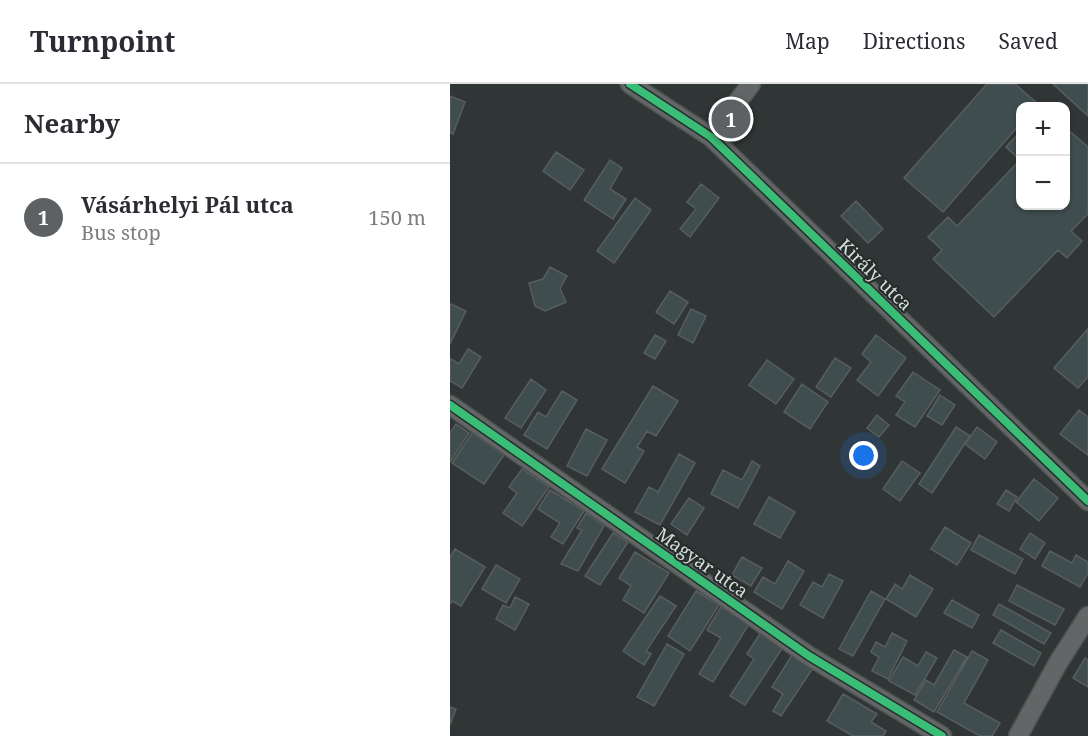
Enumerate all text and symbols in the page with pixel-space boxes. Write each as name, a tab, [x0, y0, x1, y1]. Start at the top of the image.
text: Turnpoint	[30, 22, 175, 60]
text: Map	[785, 27, 830, 55]
text: Directions	[863, 27, 965, 55]
text: Saved	[998, 27, 1058, 55]
pin: 1	[712, 96, 750, 141]
map controls	[1016, 102, 1070, 210]
button: +	[1016, 102, 1070, 156]
text: Nearby	[24, 105, 120, 141]
button: −	[1016, 156, 1070, 210]
text: Vásárhelyi Pál utca	[81, 189, 294, 219]
text: 1	[38, 204, 49, 231]
text: 150 m	[368, 204, 426, 231]
text: Bus stop	[81, 219, 161, 246]
street label: Király utca	[834, 233, 918, 315]
your location	[849, 441, 878, 470]
street label: Magyar utca	[652, 522, 753, 603]

